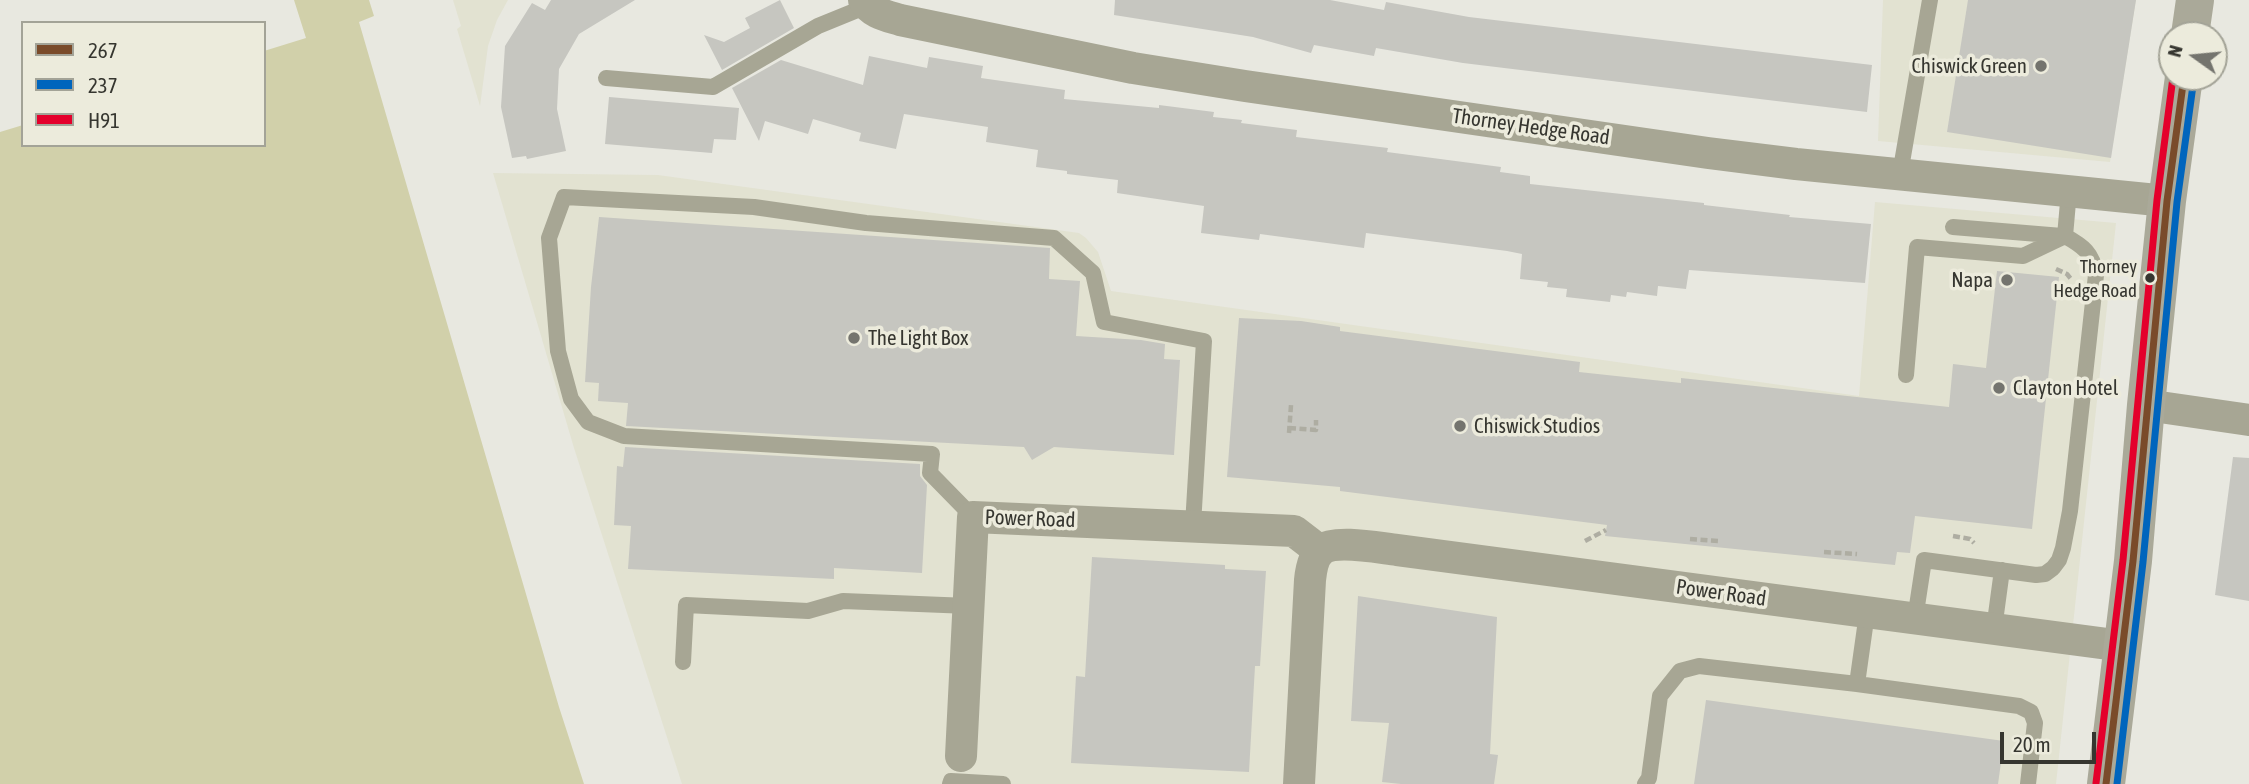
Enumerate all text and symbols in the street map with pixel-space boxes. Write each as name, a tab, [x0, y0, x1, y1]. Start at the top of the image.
legend	[21, 21, 266, 147]
north arrow	[2158, 21, 2228, 91]
text: 267	[88, 38, 118, 62]
text: N	[2163, 43, 2187, 59]
place label: Chiswick Green	[1911, 53, 2027, 79]
marker: Chiswick Green	[2033, 58, 2049, 74]
text: 237	[88, 73, 118, 97]
street label: Thorney Hedge Road	[1451, 103, 1611, 151]
text: H91	[88, 108, 120, 132]
place label: Thorney Hedge Road	[2053, 256, 2137, 300]
place label: Napa	[1951, 267, 1993, 293]
marker: Thorney Hedge Road	[2143, 271, 2157, 285]
marker: Napa	[1999, 272, 2015, 288]
place label: The Light Box	[868, 325, 969, 351]
marker: The Light Box	[846, 330, 862, 346]
place label: Clayton Hotel	[2013, 375, 2118, 401]
marker: Clayton Hotel	[1991, 380, 2007, 396]
place label: Chiswick Studios	[1474, 413, 1600, 439]
marker: Chiswick Studios	[1452, 418, 1468, 434]
street label: Power Road	[984, 505, 1076, 533]
street label: Power Road	[1674, 574, 1768, 612]
scale bar	[2004, 718, 2100, 762]
text: 20 m	[2013, 732, 2051, 756]

